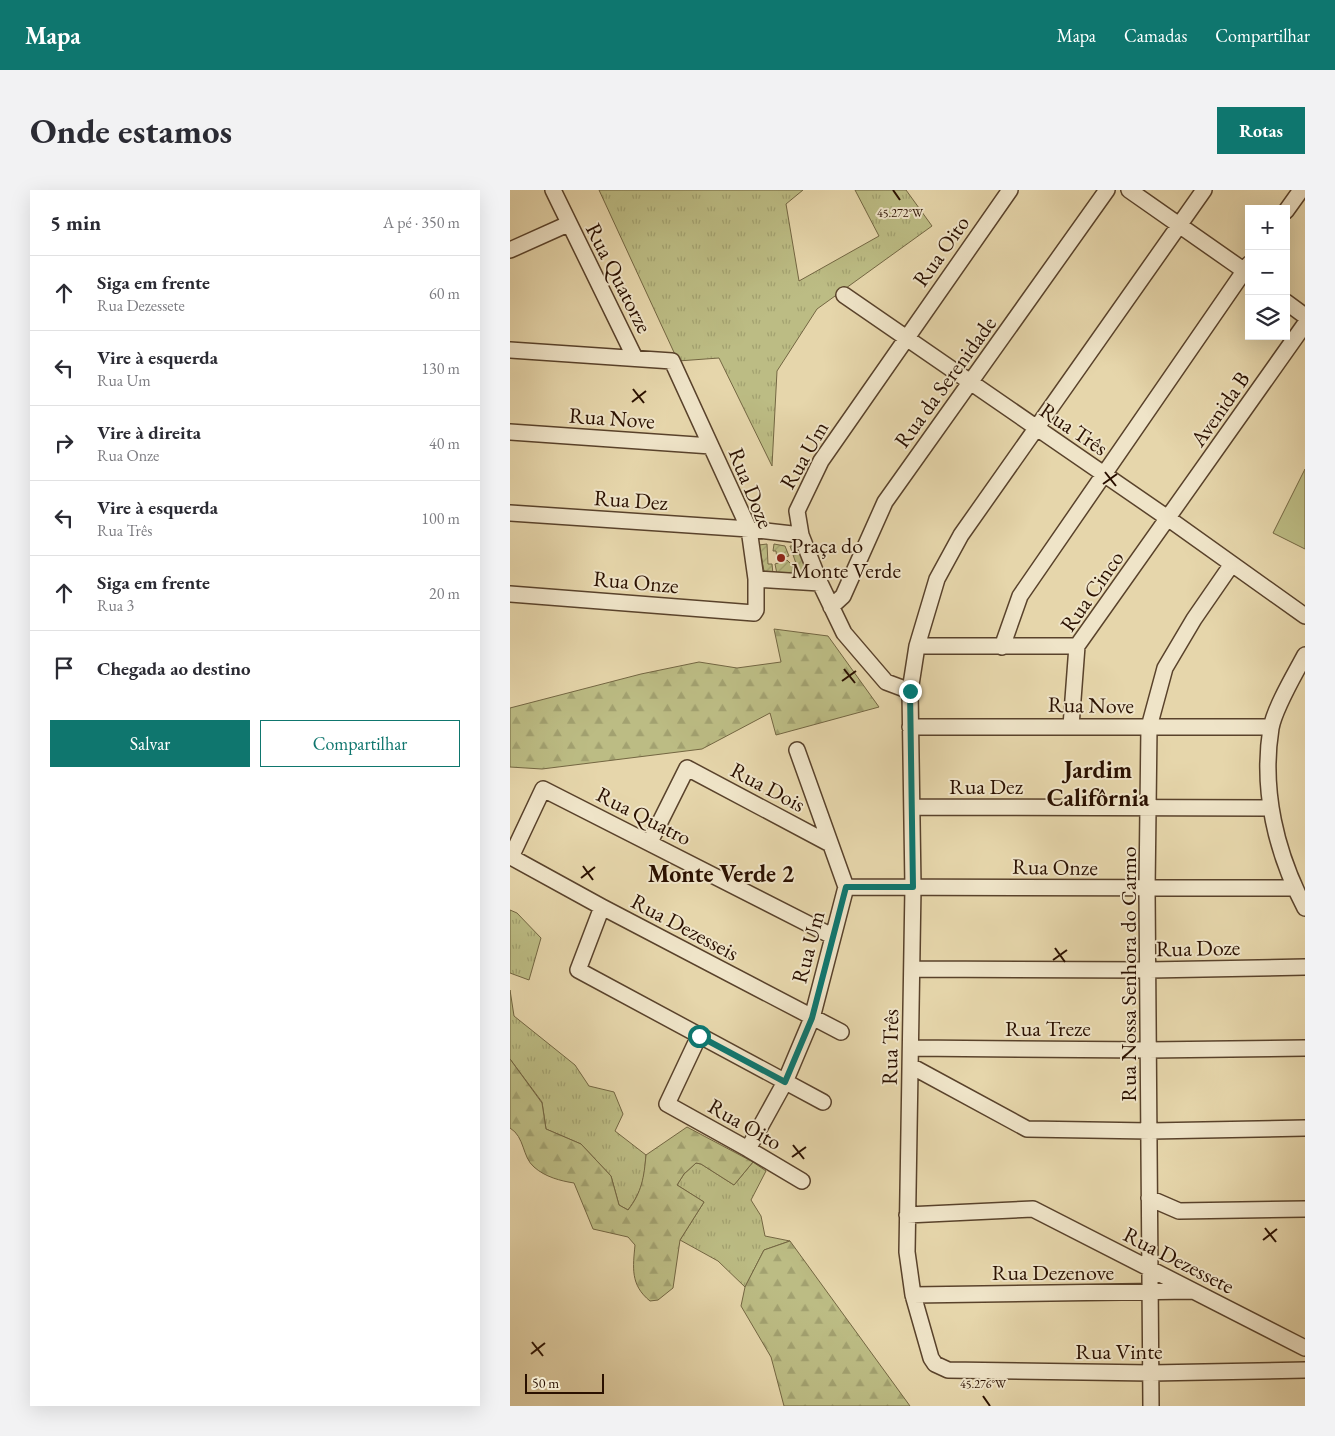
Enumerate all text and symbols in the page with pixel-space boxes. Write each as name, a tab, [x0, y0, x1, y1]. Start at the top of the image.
text: Mapa	[25, 20, 81, 51]
text: Mapa	[1057, 24, 1096, 47]
text: Camadas	[1124, 24, 1187, 47]
text: Compartilhar	[1215, 24, 1310, 47]
button: Rotas	[1217, 107, 1305, 154]
text: Onde estamos	[30, 108, 232, 153]
text: 45.272°W	[877, 205, 924, 221]
map controls	[1245, 205, 1290, 340]
button: +	[1245, 205, 1290, 250]
text: 5 min	[50, 209, 101, 236]
street label: Rua Oito	[906, 210, 976, 292]
text: A pé · 350 m	[383, 212, 460, 233]
street label: Rua Quatorze	[579, 218, 659, 338]
button: −	[1245, 250, 1290, 295]
text: Siga em frente	[97, 270, 210, 295]
icon: ahead	[50, 279, 78, 307]
text: 60 m	[429, 283, 460, 304]
text: Rua Dezessete	[97, 295, 185, 316]
button: layers	[1245, 295, 1290, 340]
street label: Rua da Serenidade	[887, 310, 1003, 454]
text: Vire à esquerda	[97, 345, 218, 370]
icon: left	[50, 354, 78, 382]
text: 130 m	[421, 358, 460, 379]
street label: Avenida B	[1183, 366, 1256, 453]
text: Rua Um	[97, 370, 151, 391]
street label: Rua Três	[1034, 396, 1114, 462]
street label: Rua Nove	[568, 401, 656, 435]
street label: Rua Um	[773, 416, 835, 494]
text: Vire à direita	[97, 420, 201, 445]
icon: right	[50, 429, 78, 457]
text: 40 m	[429, 433, 460, 454]
street label: Rua Doze	[722, 443, 780, 533]
text: Rua Onze	[97, 445, 159, 466]
street label: Rua Dez	[593, 483, 670, 517]
text: Vire à esquerda	[97, 495, 218, 520]
icon: left	[50, 504, 78, 532]
text: 100 m	[421, 508, 460, 529]
text: Rua Três	[97, 520, 152, 541]
place label: Praça do Monte Verde	[791, 531, 901, 585]
street label: Rua Cinco	[1054, 545, 1130, 637]
marker: Praça do Monte Verde	[775, 552, 787, 564]
street label: Rua Onze	[592, 564, 680, 600]
text: Siga em frente	[97, 570, 210, 595]
icon: ahead	[50, 579, 78, 607]
text: 20 m	[429, 583, 460, 604]
text: Rua 3	[97, 595, 134, 616]
icon: arrive	[50, 654, 78, 682]
text: Chegada ao destino	[97, 656, 251, 681]
route end	[899, 680, 922, 703]
street label: Rua Nove	[1048, 690, 1135, 720]
button: Salvar	[50, 720, 250, 767]
button: Compartilhar	[260, 720, 460, 767]
district label: Jardim Califôrnia	[1047, 754, 1150, 813]
street label: Rua Dois	[726, 755, 810, 819]
street label: Rua Dez	[949, 772, 1024, 801]
street label: Rua Quatro	[592, 780, 696, 852]
street label: Rua Nossa Senhora do Carmo	[1114, 846, 1143, 1102]
street label: Rua Onze	[1012, 852, 1099, 882]
district label: Monte Verde 2	[648, 858, 795, 889]
street label: Rua Dezesseis	[626, 887, 744, 967]
street label: Rua Um	[784, 908, 832, 986]
street label: Rua Doze	[1156, 933, 1241, 963]
street label: Rua Três	[875, 1009, 905, 1085]
street label: Rua Treze	[1005, 1014, 1091, 1043]
route start	[688, 1025, 711, 1048]
street label: Rua Oito	[703, 1091, 787, 1157]
street label: Rua Dezessete	[1119, 1220, 1240, 1301]
street label: Rua Dezenove	[992, 1258, 1115, 1287]
street label: Rua Vinte	[1075, 1337, 1163, 1366]
scale bar	[525, 1371, 604, 1394]
text: 50 m	[532, 1374, 559, 1392]
text: 45.276°W	[960, 1376, 1007, 1392]

